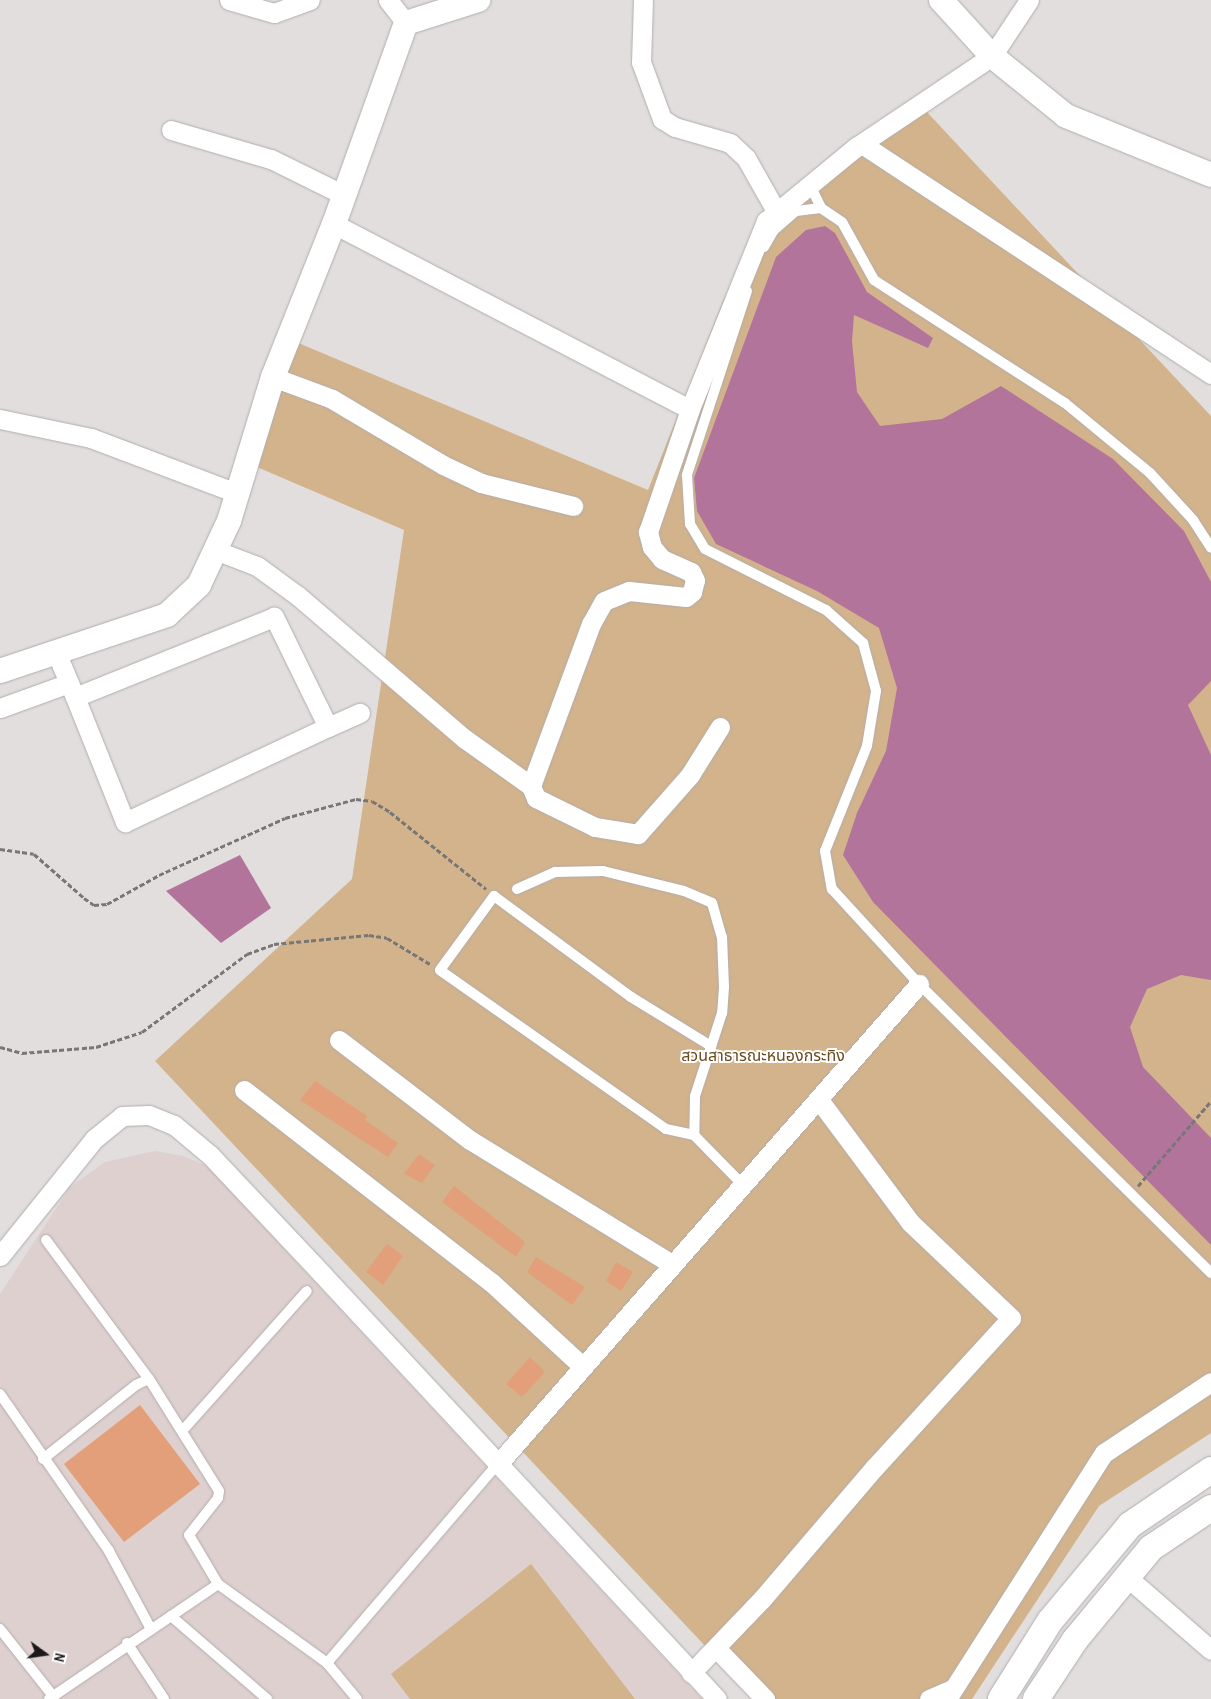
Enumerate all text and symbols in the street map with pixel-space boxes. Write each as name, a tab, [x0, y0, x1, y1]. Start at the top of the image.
park label: สวนสาธารณะหนองกระทิง	[681, 1045, 845, 1065]
north arrow	[20, 1629, 70, 1679]
text: N	[50, 1651, 69, 1664]

